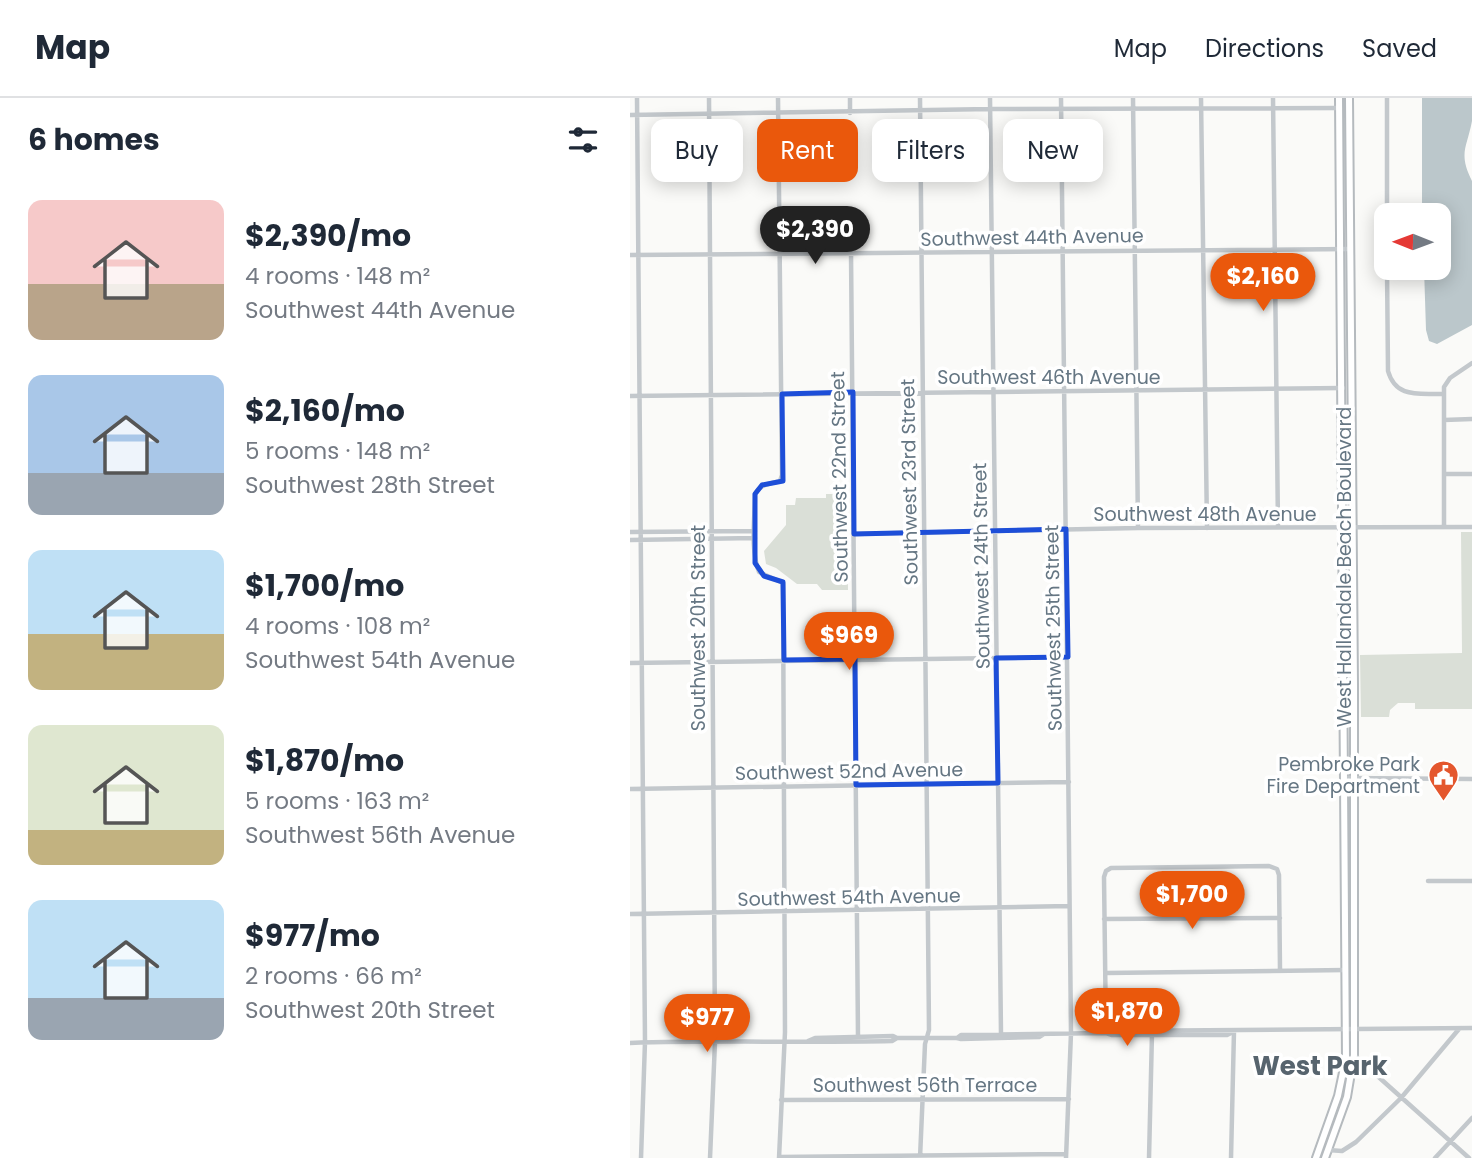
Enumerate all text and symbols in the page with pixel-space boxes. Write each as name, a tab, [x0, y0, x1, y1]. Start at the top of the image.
text: Map	[35, 24, 110, 71]
text: Map	[1114, 32, 1167, 65]
text: Directions	[1205, 32, 1324, 65]
text: Saved	[1362, 32, 1437, 65]
text: 6 homes	[28, 118, 160, 161]
chip: Buy	[651, 119, 743, 182]
chip: Rent	[757, 119, 858, 182]
chip: Filters	[872, 119, 989, 182]
chip: New	[1003, 119, 1103, 182]
icon: filters	[564, 121, 602, 159]
north arrow	[1374, 203, 1451, 280]
map controls	[1374, 203, 1451, 280]
pin: $2,390	[758, 206, 872, 266]
text: $2,390	[776, 213, 854, 245]
text: $2,390/mo	[245, 214, 411, 257]
street label: Southwest 44th Avenue	[920, 222, 1144, 253]
icon: home	[84, 228, 168, 312]
pin: $2,160	[1206, 254, 1320, 313]
text: 4 rooms · 148 m²	[245, 260, 430, 292]
text: $2,160	[1226, 260, 1300, 292]
text: Southwest 44th Avenue	[245, 294, 515, 326]
street label: Southwest 46th Avenue	[937, 364, 1161, 391]
street label: Southwest 22nd Street	[824, 371, 855, 583]
street label: Southwest 23rd Street	[894, 378, 925, 586]
text: $2,160/mo	[245, 389, 405, 432]
icon: home	[84, 403, 168, 487]
street label: West Hallandale Beach Boulevard	[1331, 407, 1358, 727]
text: 5 rooms · 148 m²	[245, 435, 430, 467]
street label: Southwest 24th Street	[966, 462, 997, 669]
text: Southwest 28th Street	[245, 469, 495, 501]
street label: Southwest 48th Avenue	[1093, 501, 1317, 528]
street label: Southwest 25th Street	[1038, 524, 1069, 731]
street label: Southwest 20th Street	[685, 525, 712, 731]
text: $1,700/mo	[245, 564, 404, 607]
icon: home	[84, 578, 168, 662]
text: 4 rooms · 108 m²	[245, 610, 430, 642]
pin: $969	[808, 612, 890, 672]
text: $969	[820, 619, 878, 651]
text: Southwest 54th Avenue	[245, 644, 515, 676]
text: $1,870/mo	[245, 739, 404, 782]
place label: Pembroke Park Fire Department	[1266, 751, 1420, 800]
icon: home	[84, 753, 168, 837]
street label: Southwest 52nd Avenue	[735, 756, 963, 787]
public building icon: Pembroke Park Fire Department	[1426, 758, 1460, 802]
text: 5 rooms · 163 m²	[245, 785, 429, 817]
text: Southwest 56th Avenue	[245, 819, 515, 851]
pin: $1,700	[1135, 872, 1249, 931]
text: $1,700	[1156, 878, 1228, 910]
street label: Southwest 54th Avenue	[737, 882, 961, 913]
text: $977/mo	[245, 914, 380, 957]
icon: home	[84, 928, 168, 1012]
text: 2 rooms · 66 m²	[245, 960, 422, 992]
pin: $1,870	[1070, 988, 1184, 1048]
text: Southwest 20th Street	[245, 994, 495, 1026]
pin: $977	[666, 995, 748, 1054]
text: $1,870	[1091, 995, 1163, 1027]
text: $977	[680, 1001, 734, 1033]
district label: West Park	[1252, 1048, 1388, 1084]
street label: Southwest 56th Terrace	[813, 1072, 1037, 1099]

